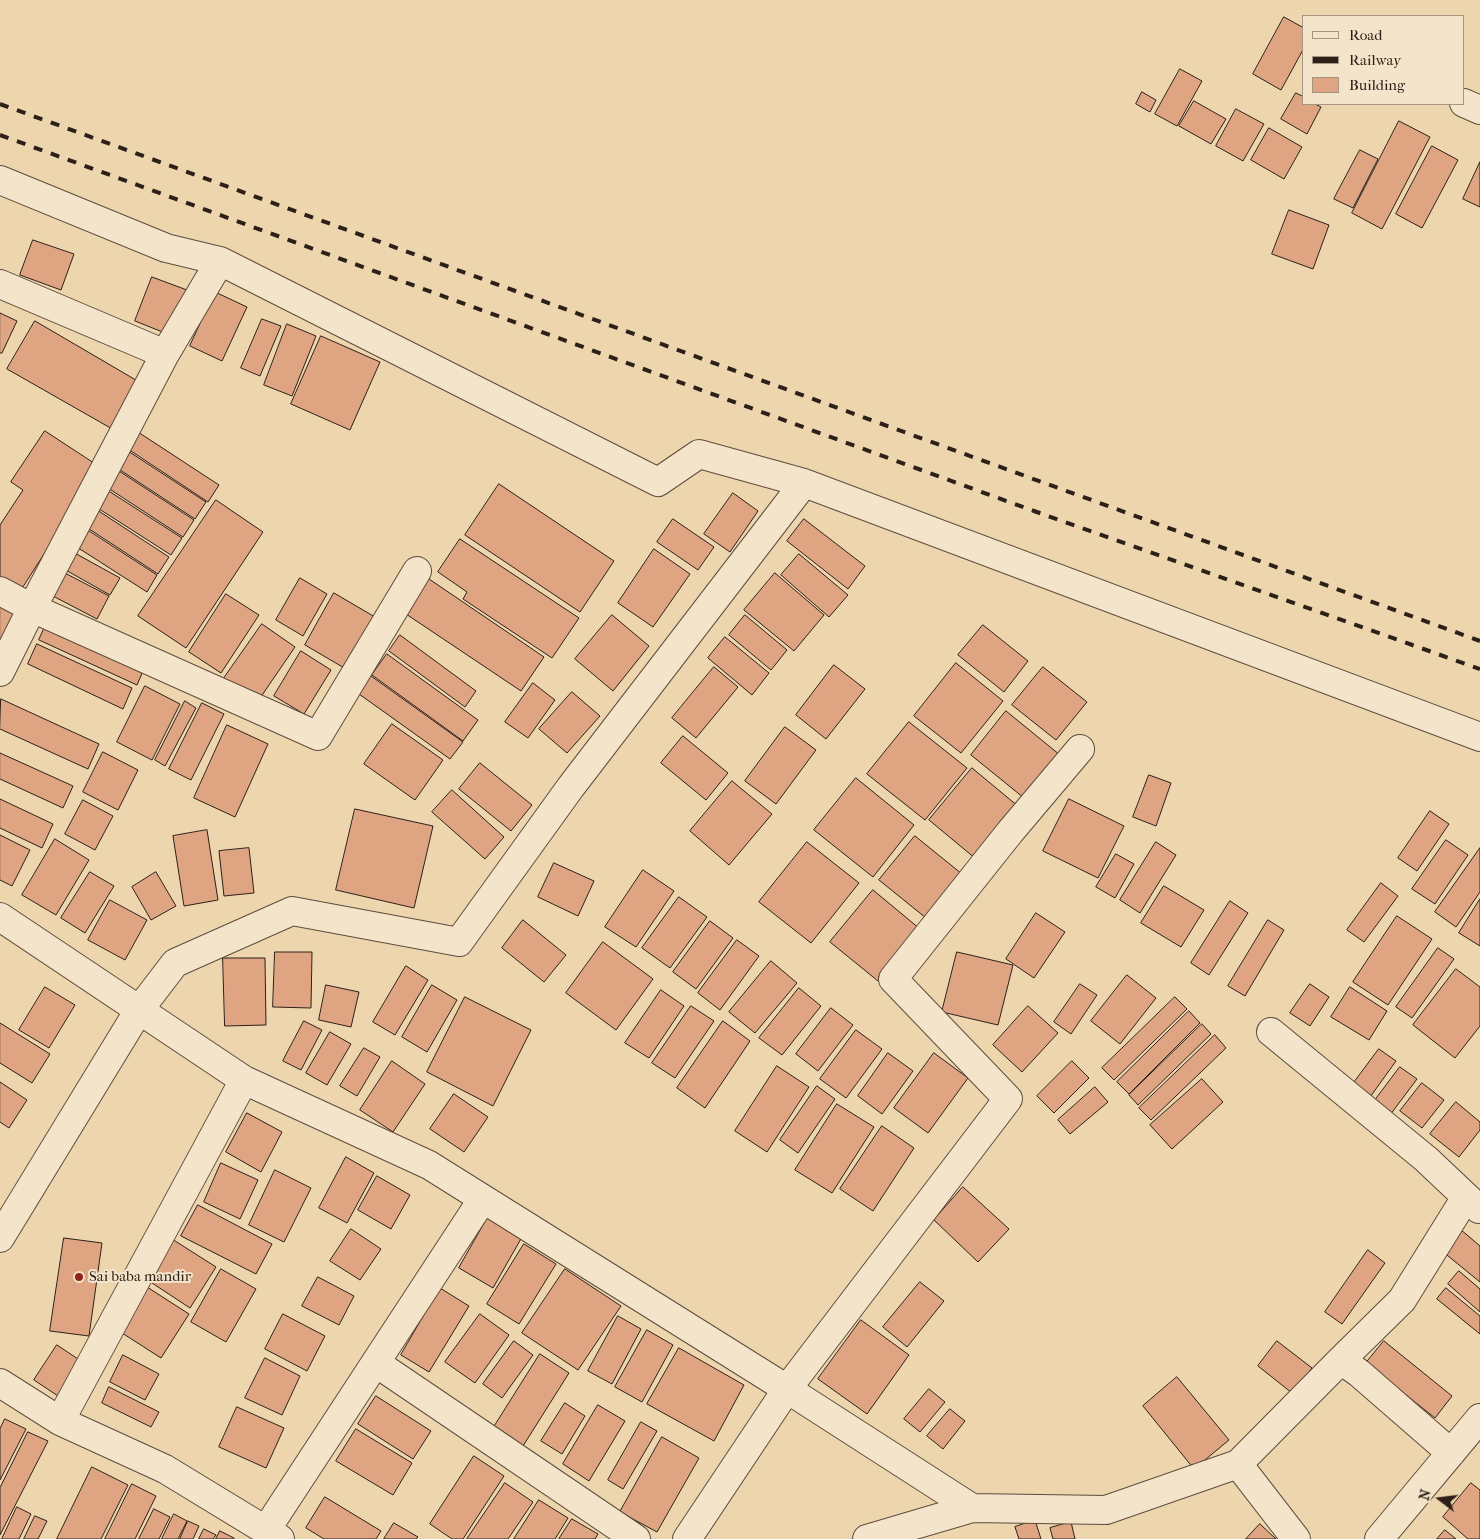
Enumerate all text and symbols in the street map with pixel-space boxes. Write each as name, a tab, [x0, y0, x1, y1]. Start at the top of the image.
legend	[1302, 15, 1465, 105]
text: Road	[1349, 26, 1382, 44]
text: Railway	[1349, 51, 1401, 69]
text: Building	[1349, 76, 1405, 94]
place label: Sai baba mandir	[89, 1268, 191, 1286]
marker: Sai baba mandir	[73, 1271, 85, 1283]
north arrow	[1415, 1474, 1465, 1524]
text: N	[1415, 1488, 1435, 1502]

